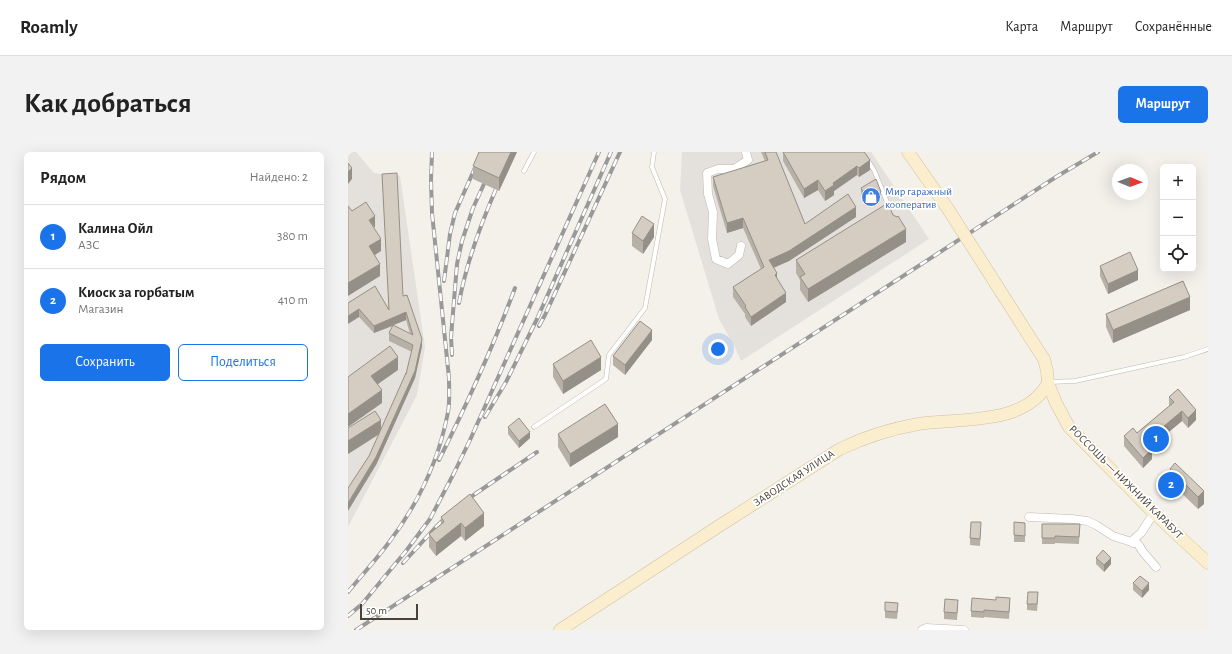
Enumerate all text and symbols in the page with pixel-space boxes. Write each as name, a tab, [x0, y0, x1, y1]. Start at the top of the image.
text: Roamly	[20, 18, 78, 37]
text: Карта	[1005, 20, 1038, 34]
text: Маршрут	[1060, 20, 1113, 34]
text: Сохранённые	[1135, 20, 1212, 34]
button: Маршрут	[1118, 86, 1208, 123]
text: Как добраться	[24, 90, 192, 118]
north arrow	[1112, 164, 1148, 200]
map controls	[1160, 164, 1196, 272]
button: +	[1160, 164, 1196, 200]
text: Рядом	[40, 169, 86, 186]
text: Найдено: 2	[250, 171, 308, 184]
shop icon: Мир гаражный кооператив	[860, 186, 882, 208]
place label: Мир гаражный кооператив	[885, 186, 952, 210]
button: −	[1160, 200, 1196, 236]
text: Калина Ойл	[78, 221, 153, 236]
text: 1	[51, 230, 55, 243]
text: 380 m	[277, 230, 308, 243]
button: locate	[1160, 236, 1196, 272]
text: АЗС	[78, 239, 100, 252]
text: Киоск за горбатым	[78, 285, 194, 300]
text: 2	[50, 294, 56, 307]
text: 410 m	[278, 294, 308, 307]
text: Магазин	[78, 303, 124, 316]
your location	[708, 339, 728, 359]
button: Сохранить	[40, 344, 170, 381]
button: Поделиться	[178, 344, 308, 381]
street label: РОССОШЬ — НИЖНИЙ КАРАБУТ	[1067, 423, 1185, 541]
pin: 1	[1143, 424, 1169, 454]
street label: ЗАВОДСКАЯ УЛИЦА	[752, 448, 837, 508]
pin: 2	[1158, 470, 1184, 500]
scale bar	[360, 602, 418, 621]
text: 50 m	[366, 605, 387, 616]

